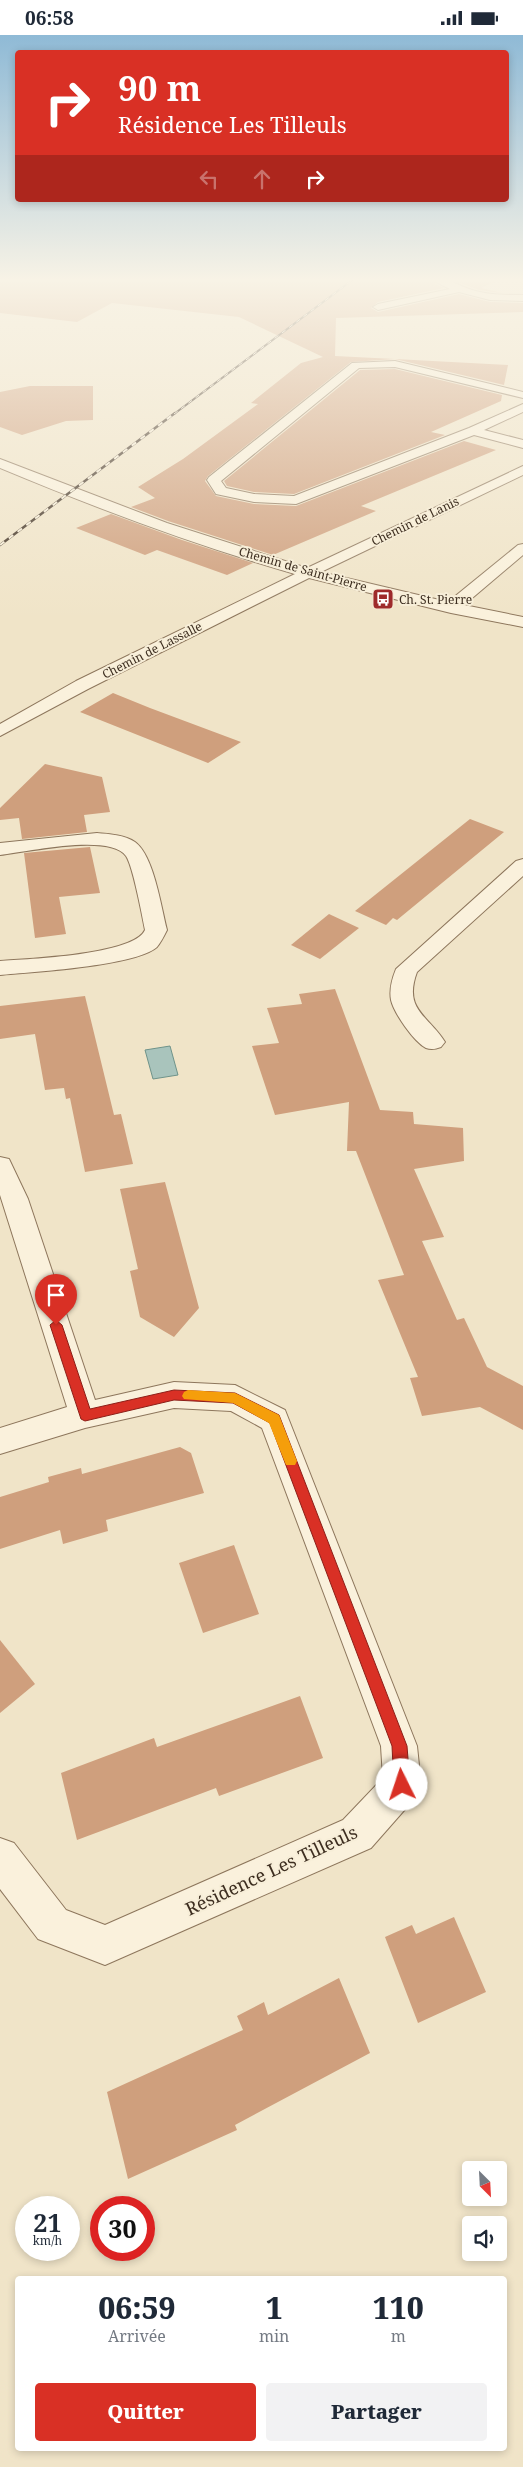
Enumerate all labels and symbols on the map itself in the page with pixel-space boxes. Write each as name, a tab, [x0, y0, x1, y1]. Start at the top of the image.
street label: Chemin de Lanis	[368, 492, 462, 550]
street label: Chemin de Saint-Pierre	[237, 543, 369, 595]
bus stop icon: Ch. St. Pierre	[371, 587, 395, 611]
place label: Ch. St. Pierre	[399, 591, 472, 608]
street label: Chemin de Lassalle	[99, 617, 205, 683]
pin	[35, 1274, 77, 1325]
position arrow	[375, 1758, 427, 1810]
street label: Résidence Les Tilleuls	[181, 1820, 361, 1920]
north arrow	[462, 2161, 508, 2206]
speed limit sign: 30	[90, 2196, 155, 2261]

